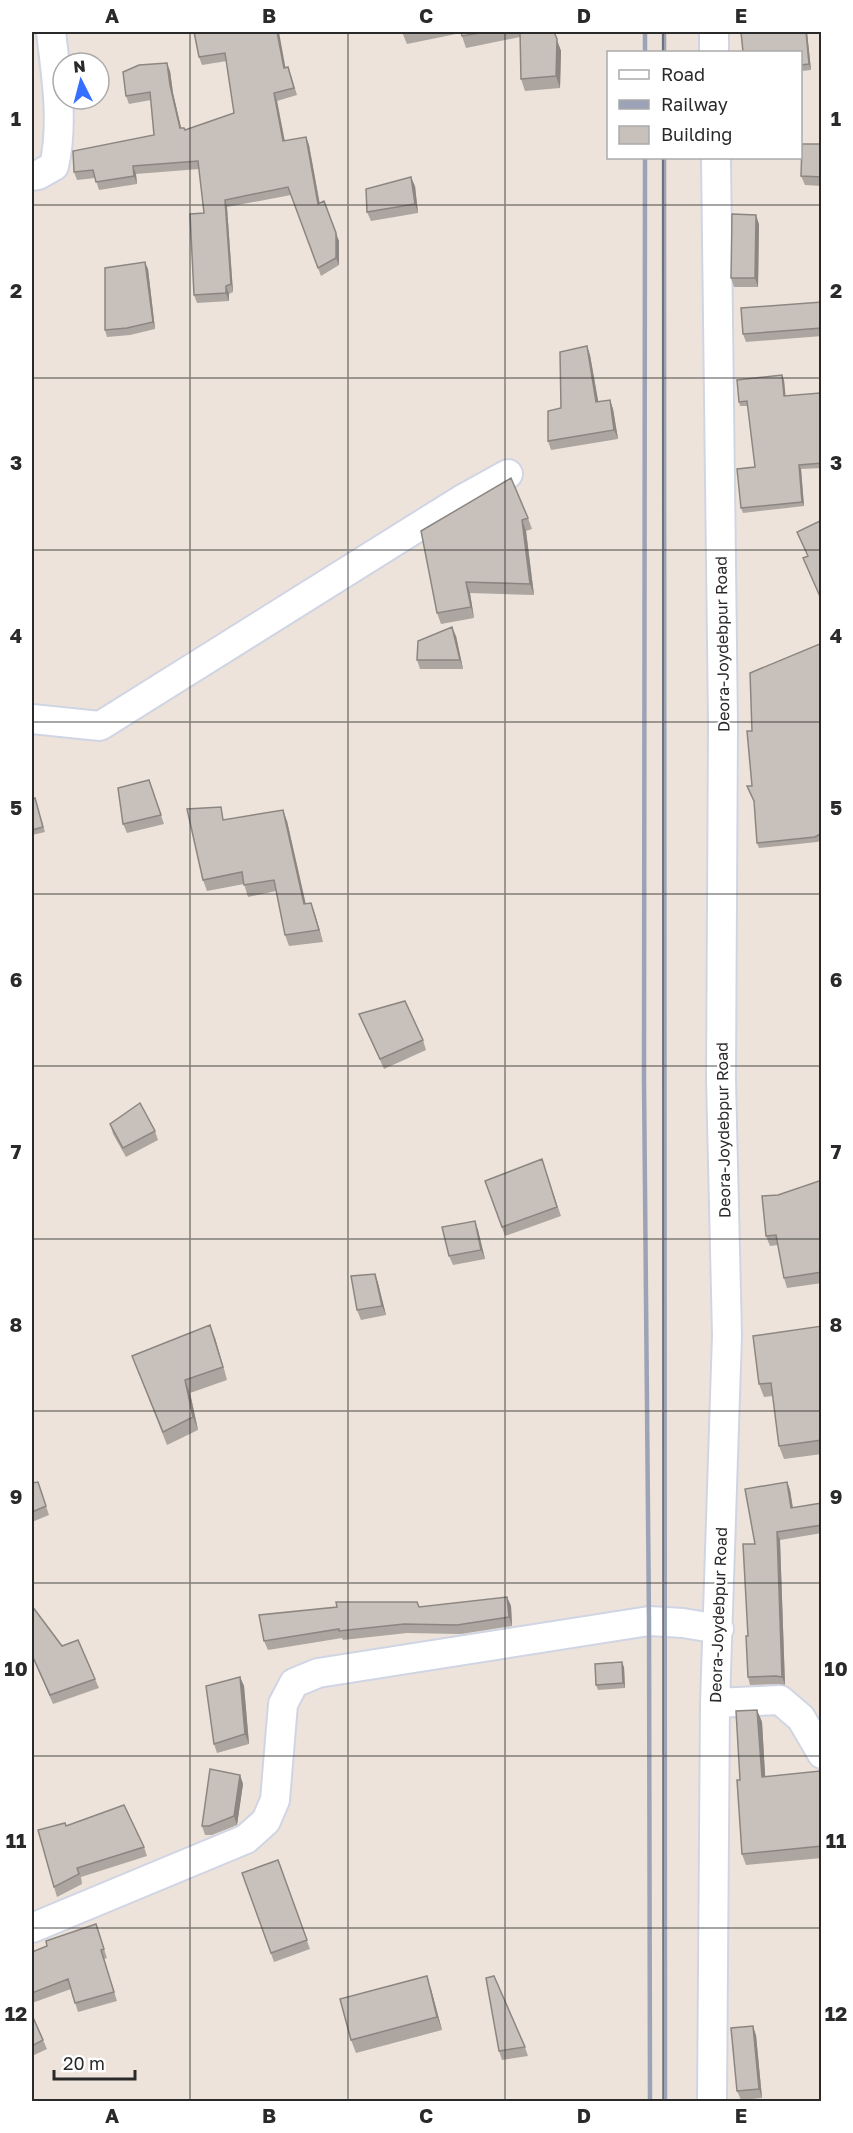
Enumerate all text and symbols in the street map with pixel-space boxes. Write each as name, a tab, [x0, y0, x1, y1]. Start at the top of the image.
text: A	[105, 3, 119, 27]
text: B	[262, 3, 276, 27]
text: C	[419, 3, 433, 27]
text: D	[577, 3, 591, 27]
text: E	[735, 3, 747, 27]
north arrow	[51, 51, 111, 111]
legend	[607, 51, 802, 159]
text: N	[72, 56, 87, 77]
text: Road	[661, 63, 705, 85]
text: Railway	[661, 93, 728, 115]
text: 1	[11, 106, 21, 130]
text: 1	[831, 106, 841, 130]
text: Building	[661, 123, 732, 145]
text: 2	[10, 278, 22, 302]
text: 2	[830, 278, 842, 302]
text: 3	[10, 450, 22, 474]
text: 3	[830, 450, 842, 474]
street label: Deora-Joydebpur Road	[710, 556, 734, 732]
text: 4	[10, 623, 22, 647]
text: 4	[830, 623, 842, 647]
text: 5	[10, 795, 22, 819]
text: 5	[830, 795, 842, 819]
text: 6	[10, 967, 22, 991]
text: 6	[830, 967, 842, 991]
street label: Deora-Joydebpur Road	[711, 1042, 735, 1218]
text: 7	[11, 1139, 22, 1163]
text: 7	[831, 1139, 842, 1163]
text: 8	[10, 1312, 22, 1336]
text: 8	[830, 1312, 842, 1336]
text: 9	[10, 1484, 22, 1508]
text: 9	[830, 1484, 842, 1508]
street label: Deora-Joydebpur Road	[705, 1527, 731, 1703]
text: 10	[4, 1656, 28, 1680]
text: 10	[824, 1656, 848, 1680]
text: 11	[6, 1828, 26, 1852]
text: 11	[826, 1828, 846, 1852]
text: 12	[5, 2001, 27, 2025]
text: 12	[825, 2001, 847, 2025]
scale bar	[54, 2043, 135, 2081]
text: 20 m	[63, 2052, 105, 2074]
text: A	[105, 2103, 119, 2127]
text: B	[262, 2103, 276, 2127]
text: C	[419, 2103, 433, 2127]
text: D	[577, 2103, 591, 2127]
text: E	[735, 2103, 747, 2127]

